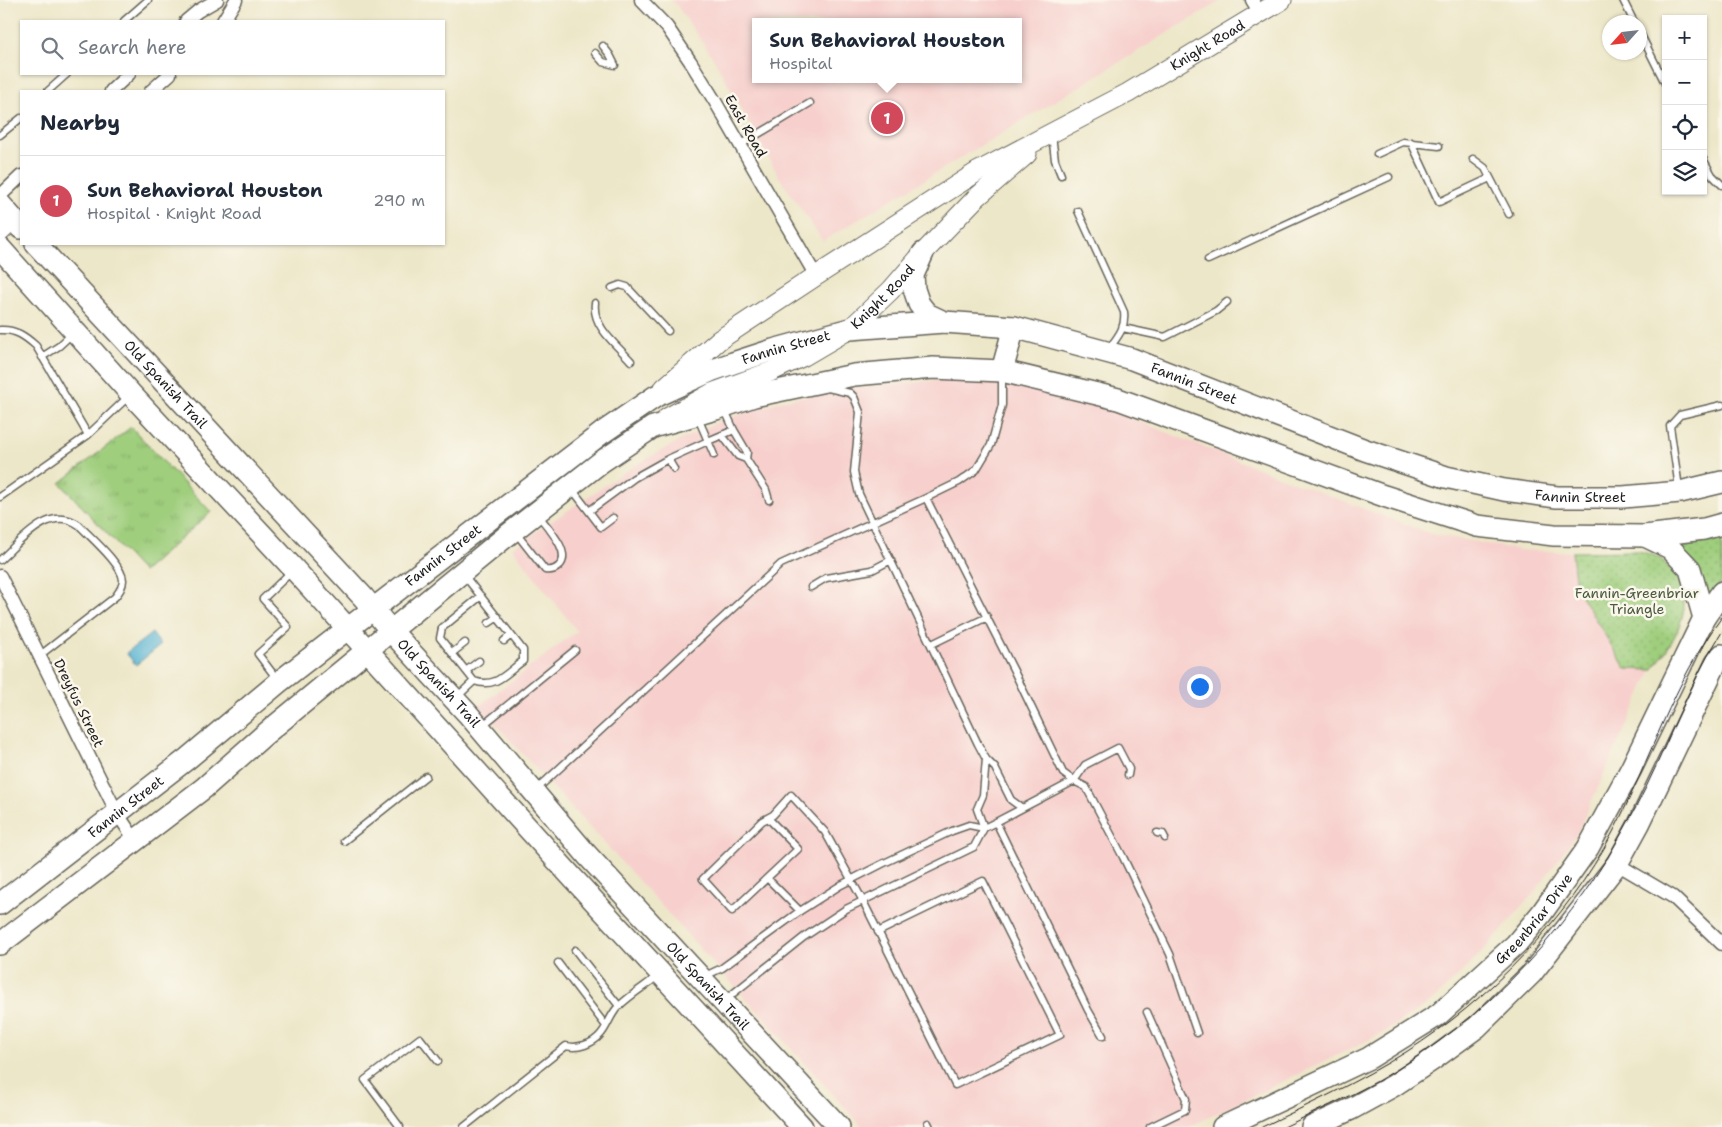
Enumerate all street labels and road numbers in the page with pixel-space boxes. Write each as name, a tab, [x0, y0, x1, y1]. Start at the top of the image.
street label: Knight Road	[1167, 16, 1248, 75]
street label: East Road	[721, 91, 771, 161]
street label: Knight Road	[847, 260, 918, 333]
street label: Fannin Street	[739, 326, 832, 369]
street label: Old Spanish Trail	[120, 336, 212, 433]
street label: Fannin Street	[1148, 358, 1240, 408]
street label: Fannin Street	[1534, 485, 1626, 506]
street label: Fannin Street	[401, 520, 485, 590]
street label: Old Spanish Trail	[394, 635, 485, 732]
street label: Dreyfus Street	[50, 656, 108, 750]
street label: Fannin Street	[84, 772, 167, 842]
street label: Greenbriar Drive	[1491, 869, 1576, 968]
street label: Old Spanish Trail	[663, 938, 754, 1034]

